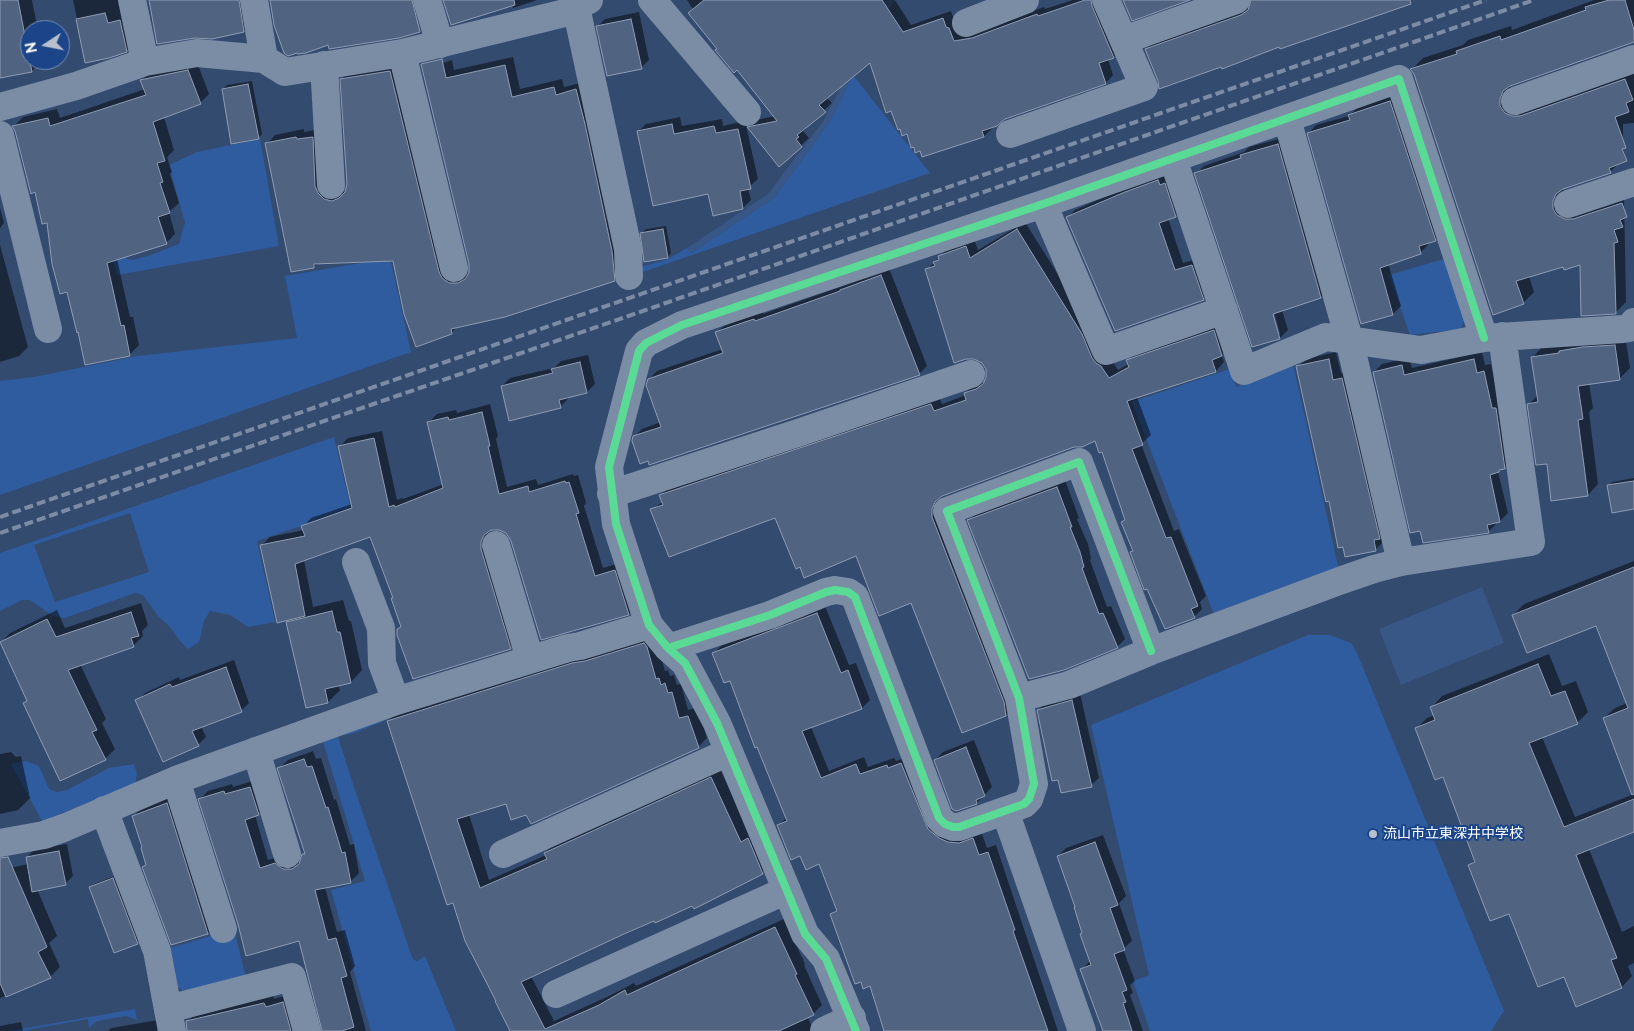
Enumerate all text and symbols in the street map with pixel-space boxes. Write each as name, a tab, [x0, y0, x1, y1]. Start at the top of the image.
north arrow	[20, 20, 70, 70]
text: N	[22, 41, 40, 54]
place label: 流山市立東深井中学校	[1383, 826, 1523, 842]
marker: 流山市立東深井中学校	[1367, 828, 1379, 840]

